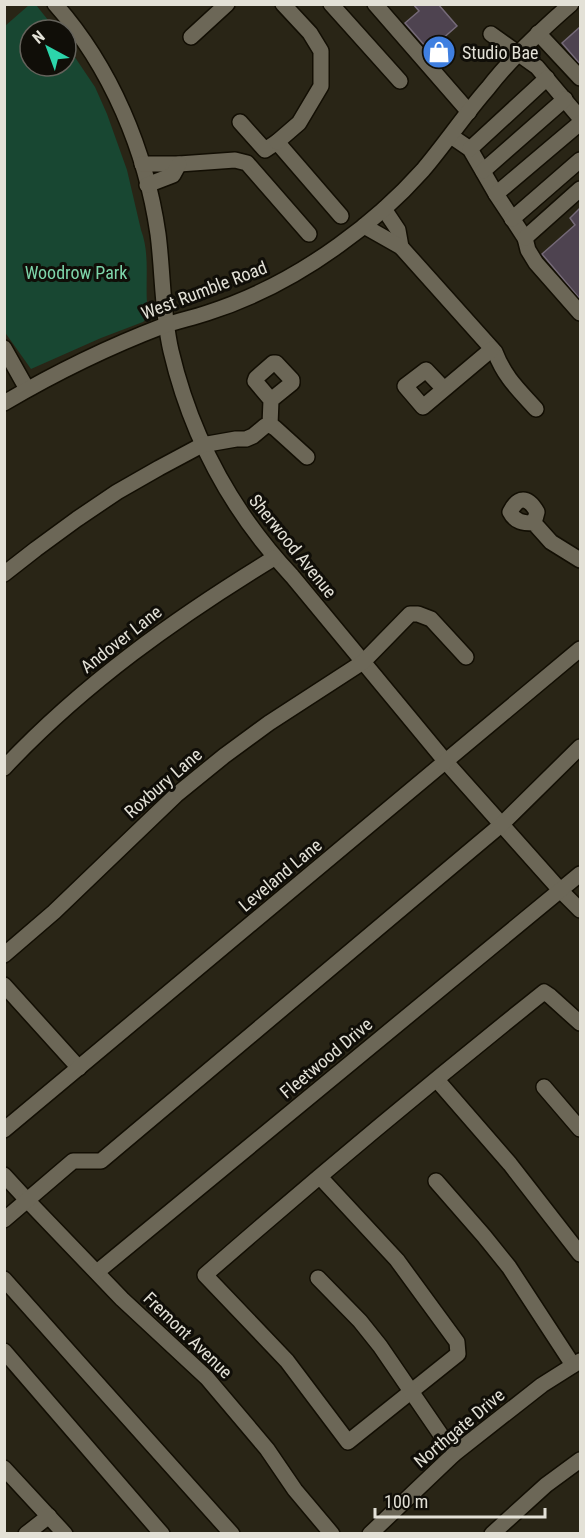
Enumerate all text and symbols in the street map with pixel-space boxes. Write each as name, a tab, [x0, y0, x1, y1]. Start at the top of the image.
north arrow	[18, 18, 78, 78]
text: N	[29, 27, 48, 47]
shop icon: Studio Bae	[421, 34, 457, 70]
place label: Studio Bae	[462, 42, 538, 63]
street label: West Rumble Road	[138, 256, 270, 324]
park label: Woodrow Park	[25, 262, 127, 283]
street label: Sherwood Avenue	[245, 490, 341, 602]
street label: Andover Lane	[76, 601, 166, 677]
street label: Roxbury Lane	[120, 744, 206, 822]
street label: Leveland Lane	[234, 834, 326, 916]
street label: Fleetwood Drive	[276, 1013, 376, 1103]
street label: Fremont Avenue	[139, 1288, 237, 1382]
street label: Northgate Drive	[410, 1384, 508, 1472]
scale bar	[375, 1481, 544, 1519]
text: 100 m	[384, 1491, 428, 1512]

